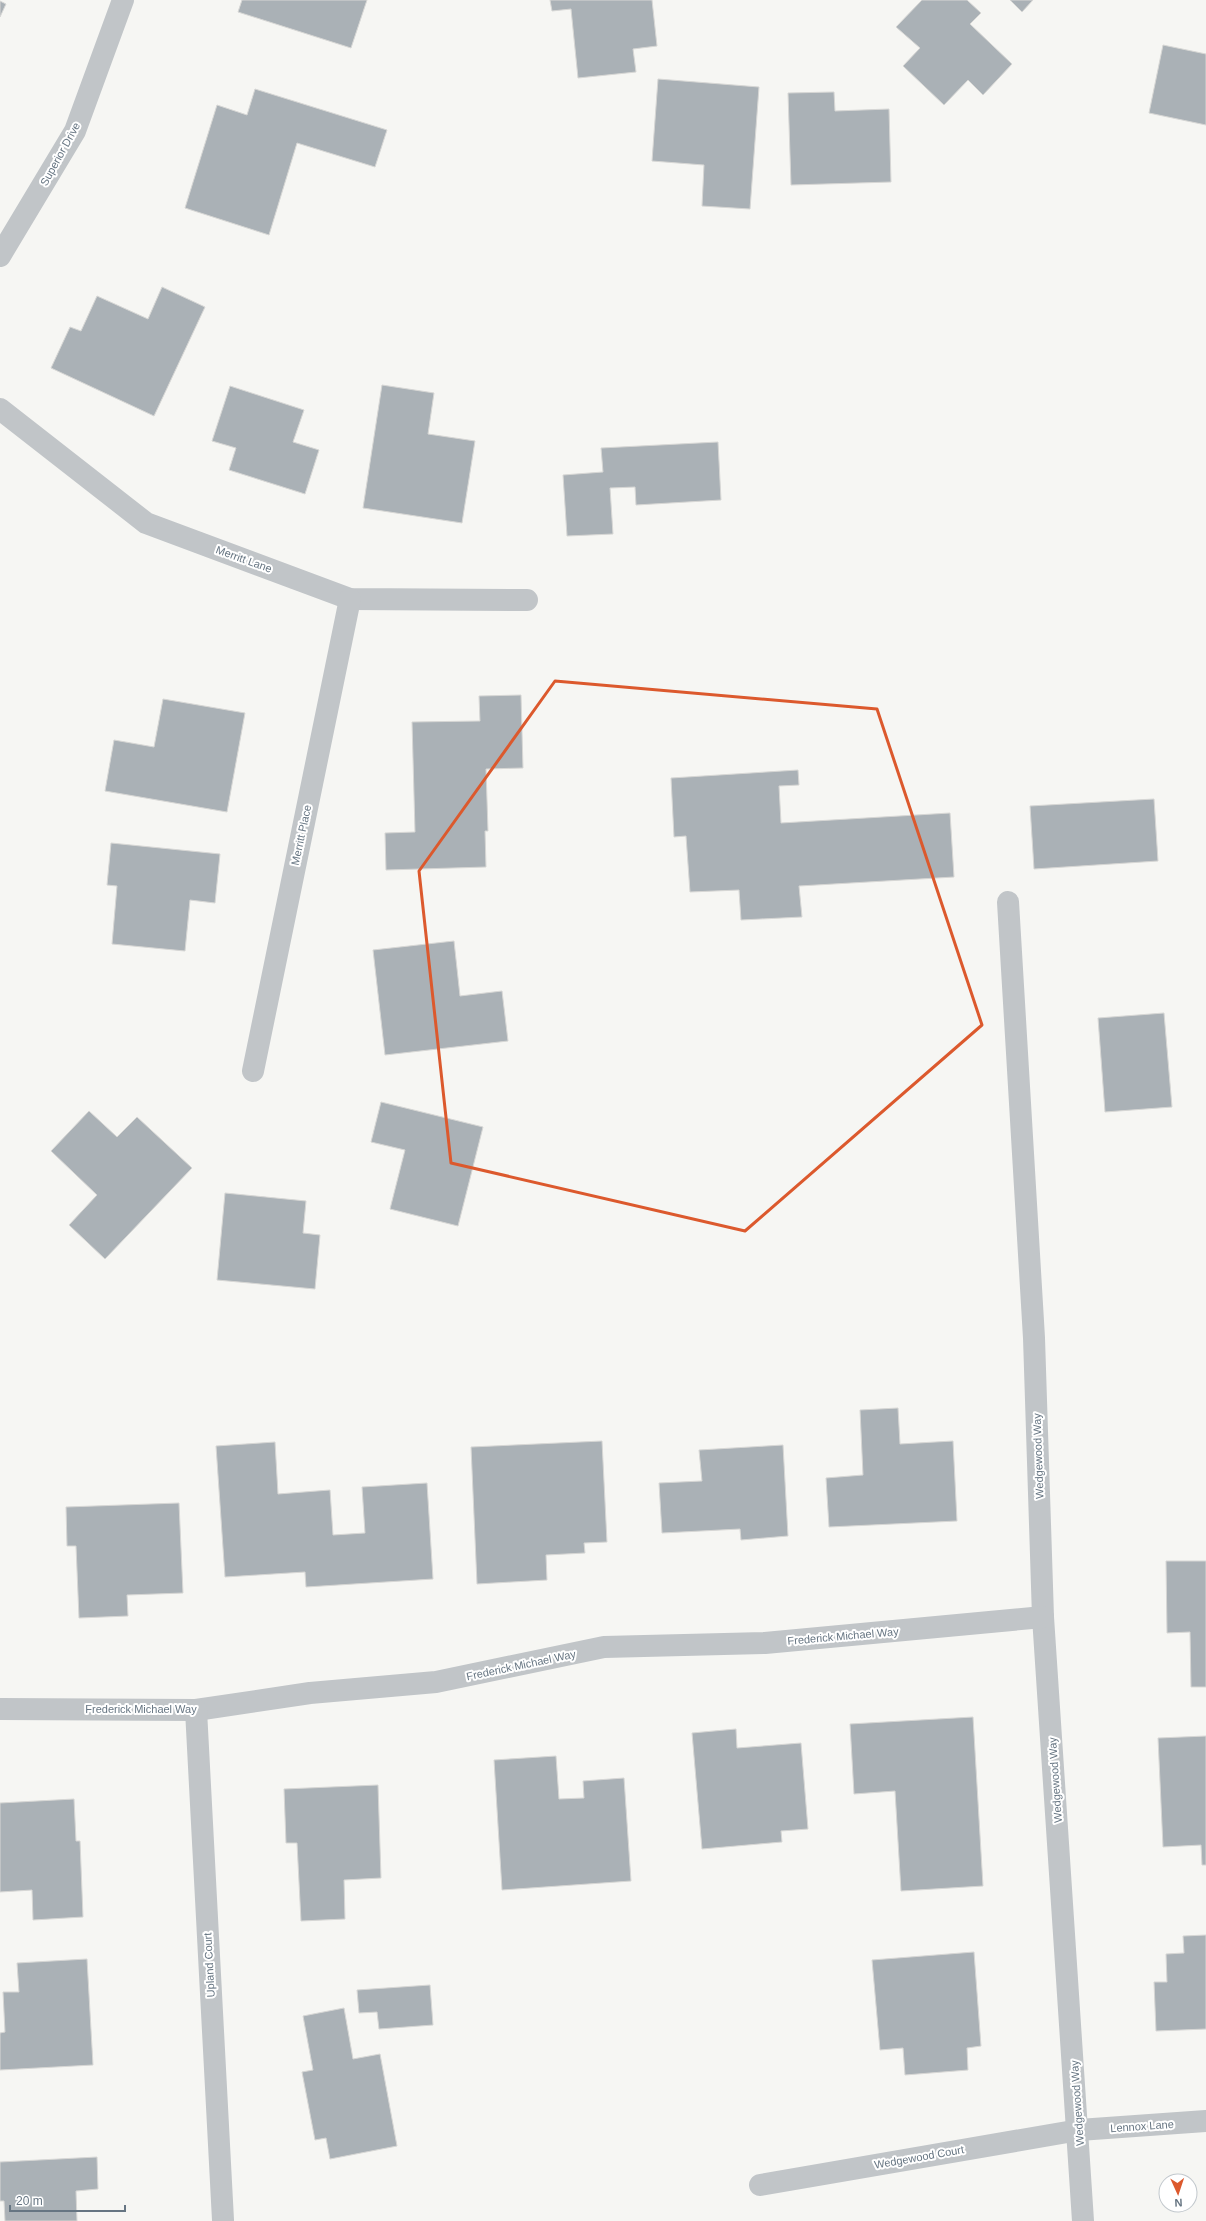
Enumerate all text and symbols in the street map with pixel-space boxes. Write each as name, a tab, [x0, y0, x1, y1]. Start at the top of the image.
street label: Superior Drive	[38, 120, 82, 188]
street label: Merritt Lane	[214, 543, 274, 575]
street label: Merritt Place	[289, 804, 313, 866]
street label: Wedgewood Way	[1030, 1413, 1045, 1499]
street label: Frederick Michael Way	[787, 1625, 900, 1647]
street label: Frederick Michael Way	[465, 1647, 577, 1682]
street label: Frederick Michael Way	[85, 1703, 197, 1715]
street label: Wedgewood Way	[1046, 1736, 1064, 1823]
street label: Upland Court	[201, 1932, 217, 1998]
street label: Wedgewood Way	[1068, 2059, 1086, 2146]
street label: Lennox Lane	[1110, 2118, 1174, 2134]
street label: Wedgewood Court	[873, 2143, 965, 2171]
north arrow	[1158, 2173, 1198, 2213]
scale bar	[10, 2187, 125, 2213]
text: 20 m	[16, 2194, 43, 2208]
text: N	[1174, 2197, 1183, 2209]

